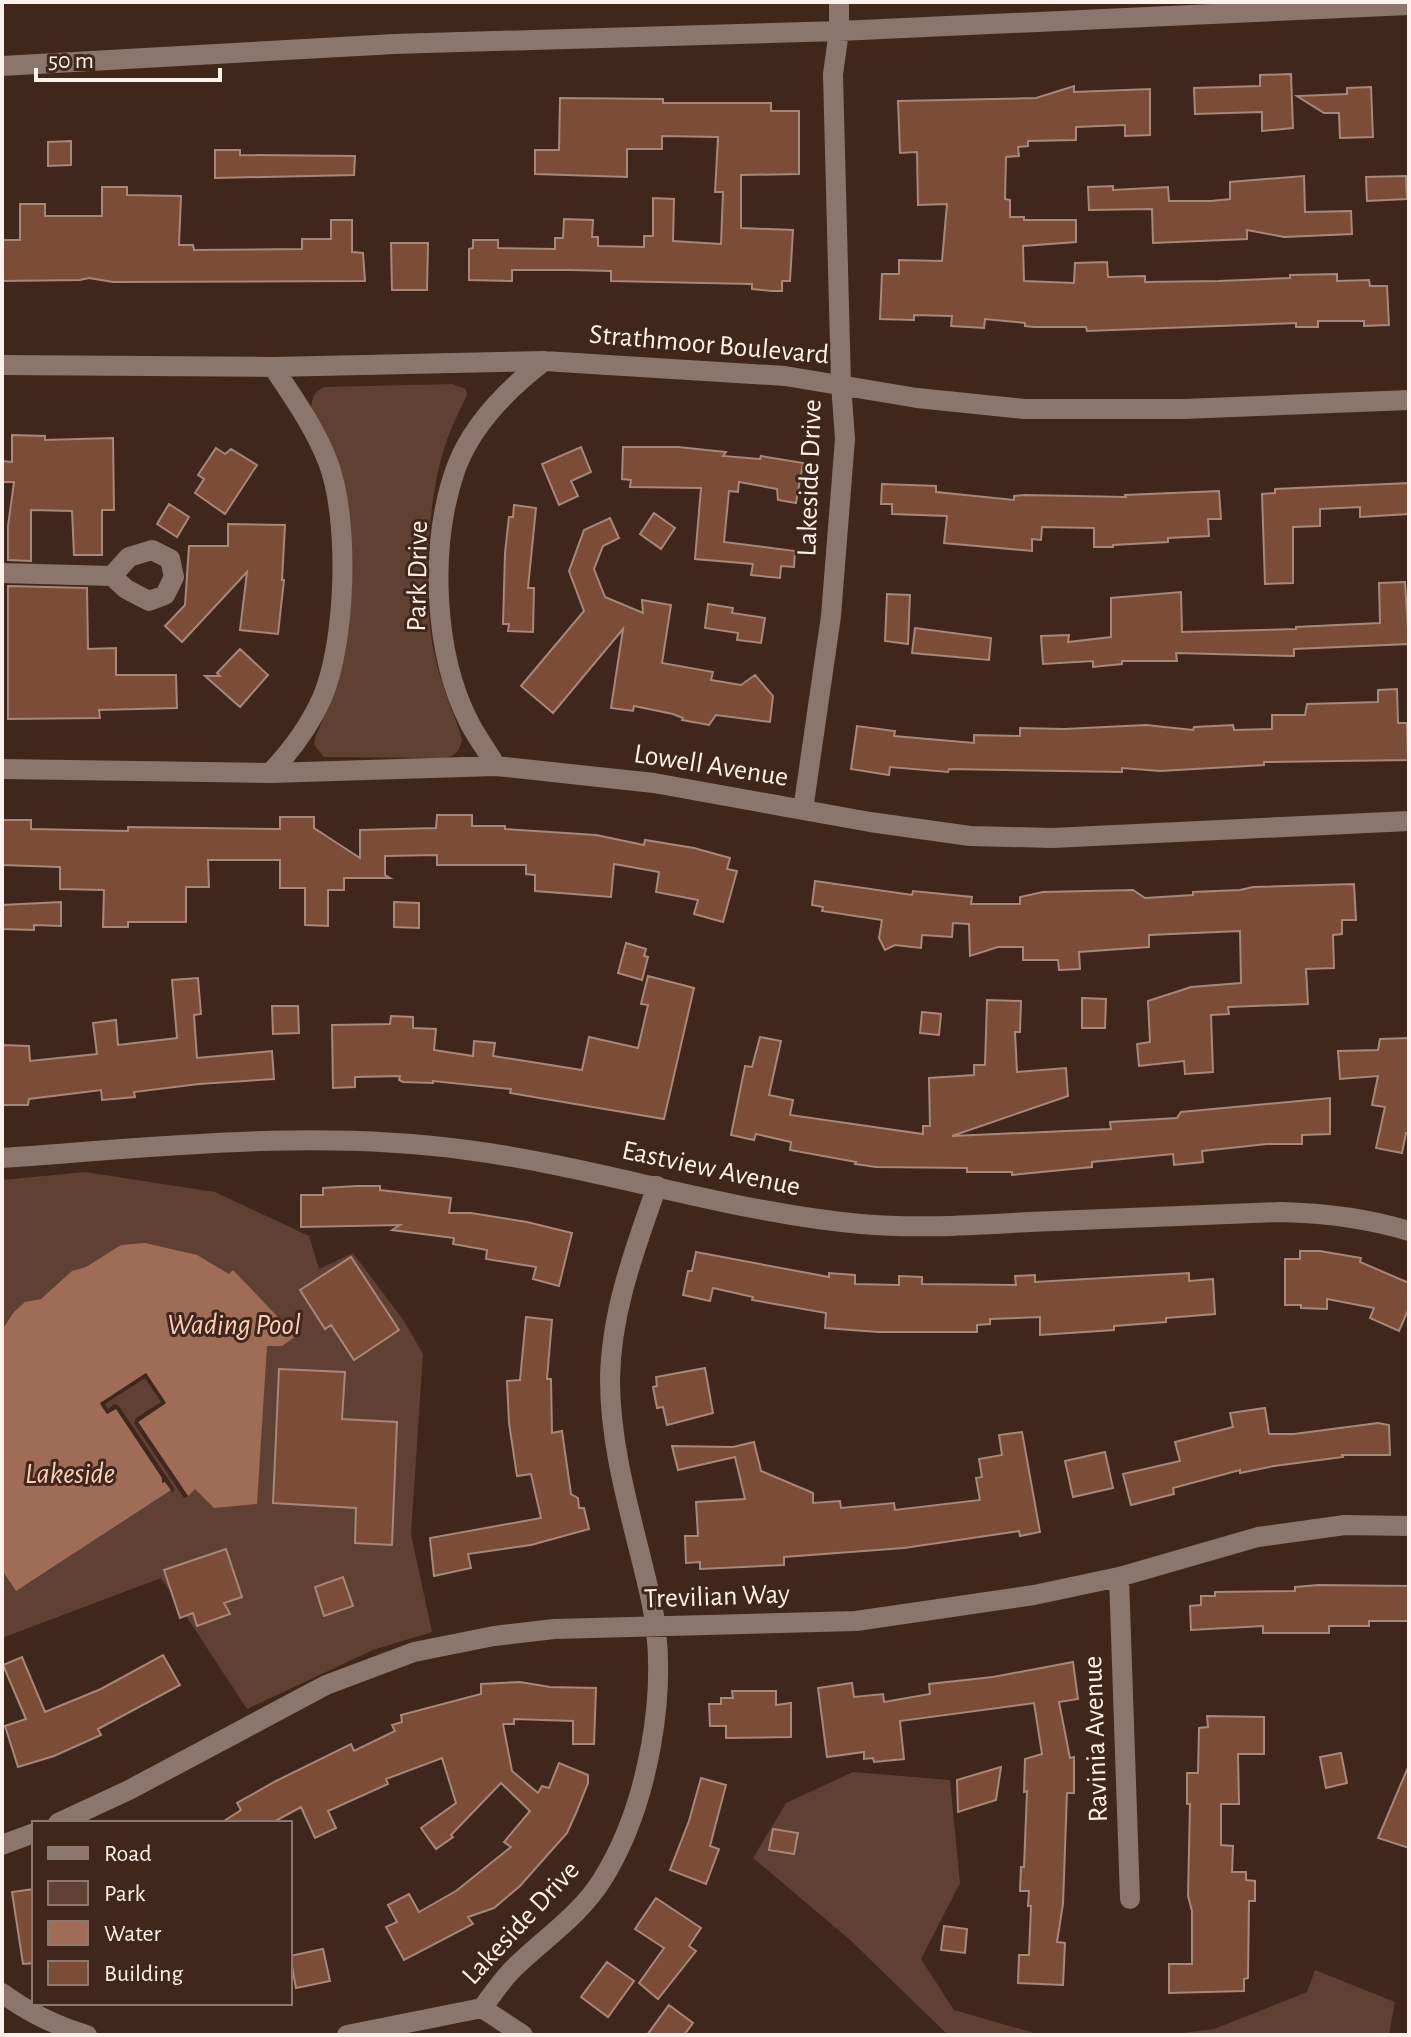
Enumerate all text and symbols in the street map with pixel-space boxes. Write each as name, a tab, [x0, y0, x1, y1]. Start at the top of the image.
scale bar	[36, 32, 220, 82]
text: 50 m	[48, 49, 94, 73]
street label: Strathmoor Boulevard	[588, 321, 830, 369]
street label: Lakeside Drive	[793, 399, 827, 557]
street label: Park Drive	[403, 520, 433, 632]
street label: Lowell Avenue	[632, 740, 790, 792]
street label: Eastview Avenue	[619, 1136, 803, 1202]
water label: Wading Pool	[167, 1310, 301, 1340]
water label: Lakeside	[25, 1459, 115, 1489]
street label: Trevilian Way	[644, 1580, 790, 1614]
street label: Ravinia Avenue	[1079, 1655, 1113, 1823]
legend	[32, 1821, 292, 2005]
text: Road	[104, 1842, 152, 1866]
street label: Lakeside Drive	[457, 1856, 585, 1990]
text: Park	[104, 1882, 145, 1906]
text: Water	[104, 1922, 162, 1946]
text: Building	[104, 1962, 183, 1986]

